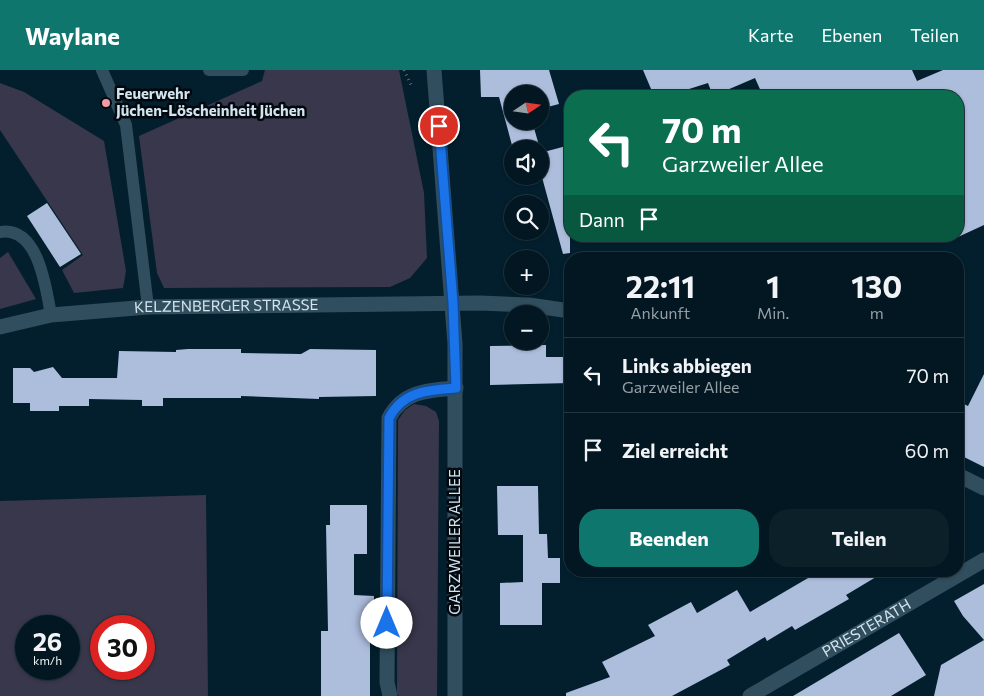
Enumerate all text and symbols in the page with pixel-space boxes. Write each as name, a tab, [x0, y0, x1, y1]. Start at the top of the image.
text: Waylane	[25, 21, 120, 50]
text: Karte	[748, 24, 793, 46]
text: Ebenen	[821, 24, 882, 46]
text: Teilen	[910, 24, 959, 46]
place label: Feuerwehr Jüchen-Löscheinheit Jüchen	[116, 84, 305, 119]
north arrow	[504, 85, 549, 130]
map controls	[504, 85, 549, 350]
marker: Feuerwehr Jüchen-Löscheinheit Jüchen	[100, 97, 112, 109]
pin	[418, 105, 460, 147]
text: 70 m	[662, 107, 742, 150]
icon: left	[579, 110, 644, 175]
icon: arrive	[425, 112, 453, 140]
button: sound	[504, 140, 549, 185]
text: Garzweiler Allee	[662, 150, 824, 177]
button: search	[504, 195, 549, 240]
icon: arrive	[635, 205, 663, 233]
text: Dann	[579, 208, 625, 231]
button: +	[504, 250, 549, 295]
text: 22:11	[626, 267, 695, 304]
text: 1	[766, 267, 780, 304]
text: 130	[851, 267, 902, 304]
street label: KELZENBERGER STRASSE	[133, 295, 319, 316]
text: Ankunft	[631, 303, 690, 322]
text: Min.	[757, 303, 789, 322]
text: m	[870, 303, 884, 322]
button: −	[504, 305, 549, 350]
text: Links abbiegen	[622, 354, 752, 377]
icon: left	[579, 361, 607, 389]
text: 70 m	[906, 364, 949, 387]
text: Garzweiler Allee	[622, 377, 740, 396]
icon: arrive	[579, 436, 607, 464]
text: Ziel erreicht	[622, 439, 728, 462]
text: 60 m	[905, 439, 949, 462]
street label: GARZWEILER ALLEE	[445, 469, 463, 615]
button: Beenden	[579, 509, 759, 567]
button: Teilen	[769, 509, 949, 567]
street label: PRIESTERATH	[819, 594, 914, 660]
position arrow	[360, 596, 412, 648]
speed limit sign: 30	[90, 615, 155, 680]
text: 26	[33, 626, 62, 656]
text: km/h	[33, 653, 62, 667]

